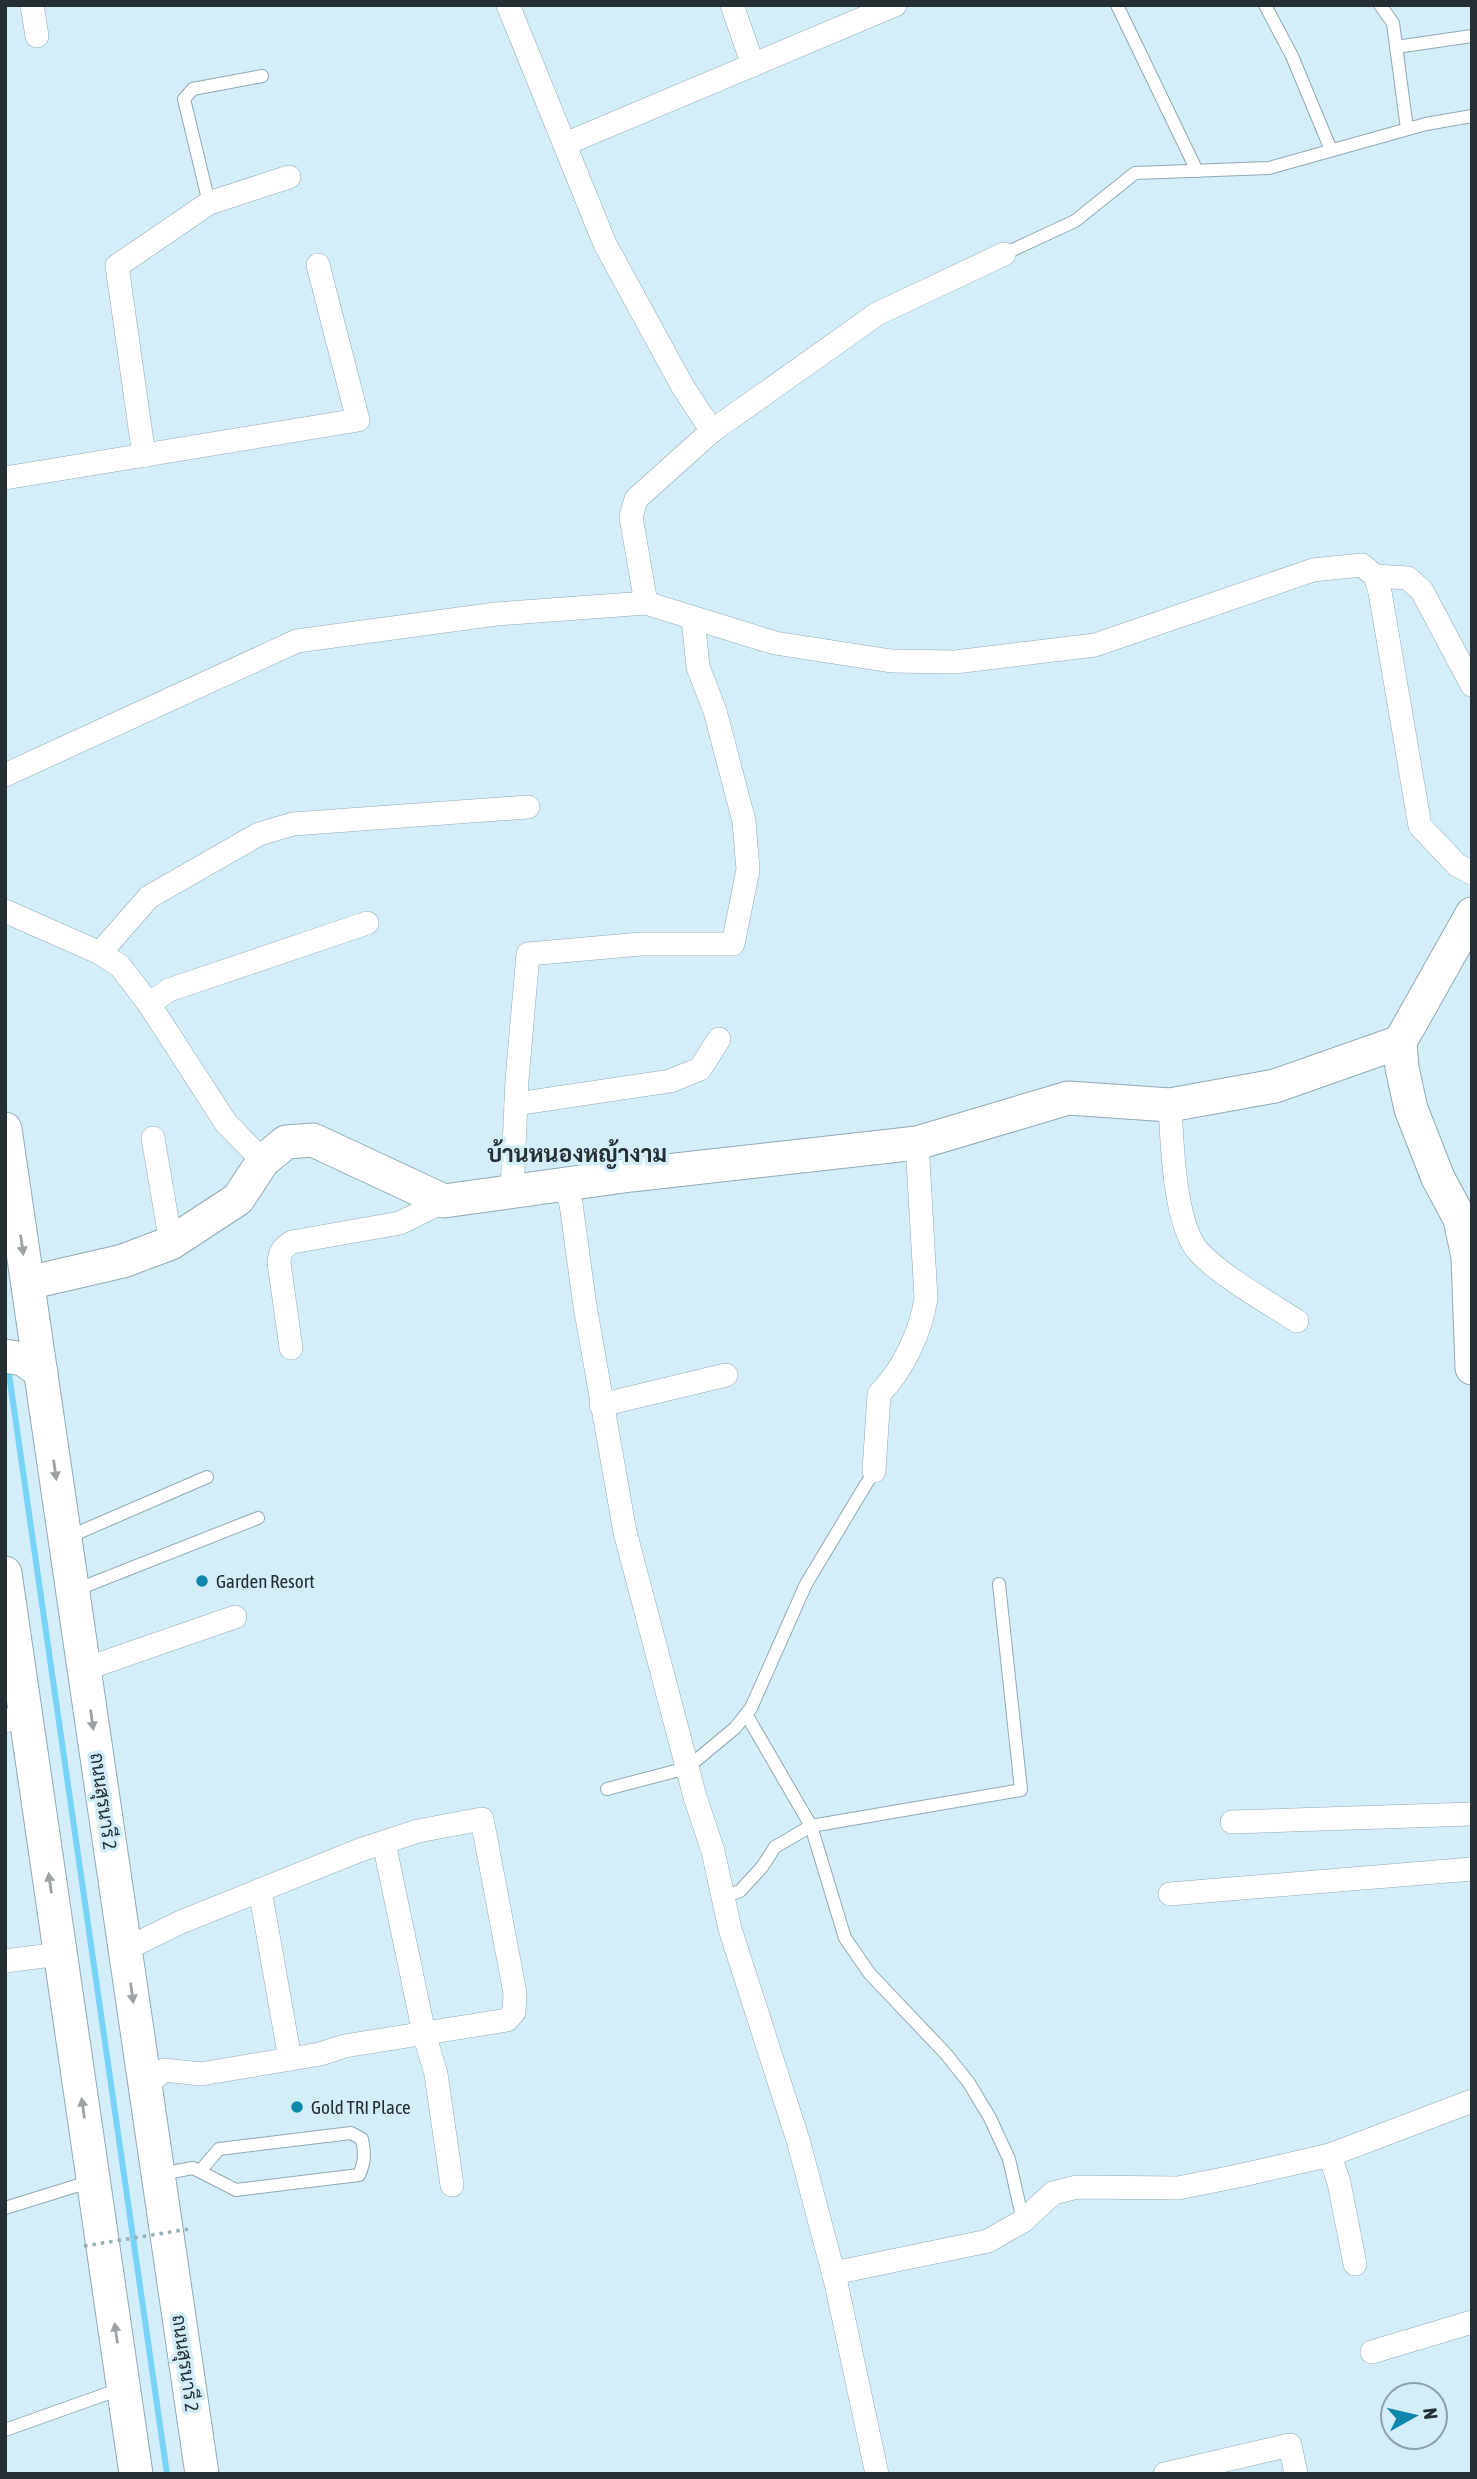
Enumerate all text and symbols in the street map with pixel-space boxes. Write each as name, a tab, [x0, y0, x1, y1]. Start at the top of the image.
district label: บ้านหนองหญ้างาม	[487, 1138, 667, 1169]
one-way arrow	[17, 1234, 28, 1256]
one-way arrow	[50, 1460, 61, 1482]
place label: Garden Resort	[216, 1570, 315, 1592]
marker: Garden Resort	[194, 1573, 210, 1589]
one-way arrow	[87, 1709, 98, 1731]
street label: ถนนสุรนารี 2	[84, 1751, 123, 1851]
one-way arrow	[44, 1872, 55, 1894]
one-way arrow	[127, 1982, 138, 2004]
place label: Gold TRI Place	[311, 2096, 411, 2118]
one-way arrow	[77, 2097, 88, 2119]
marker: Gold TRI Place	[289, 2099, 305, 2115]
street label: ถนนสุรนารี 2	[166, 2313, 205, 2413]
one-way arrow	[110, 2322, 121, 2344]
north arrow	[1379, 2381, 1449, 2451]
text: N	[1419, 2407, 1443, 2421]

